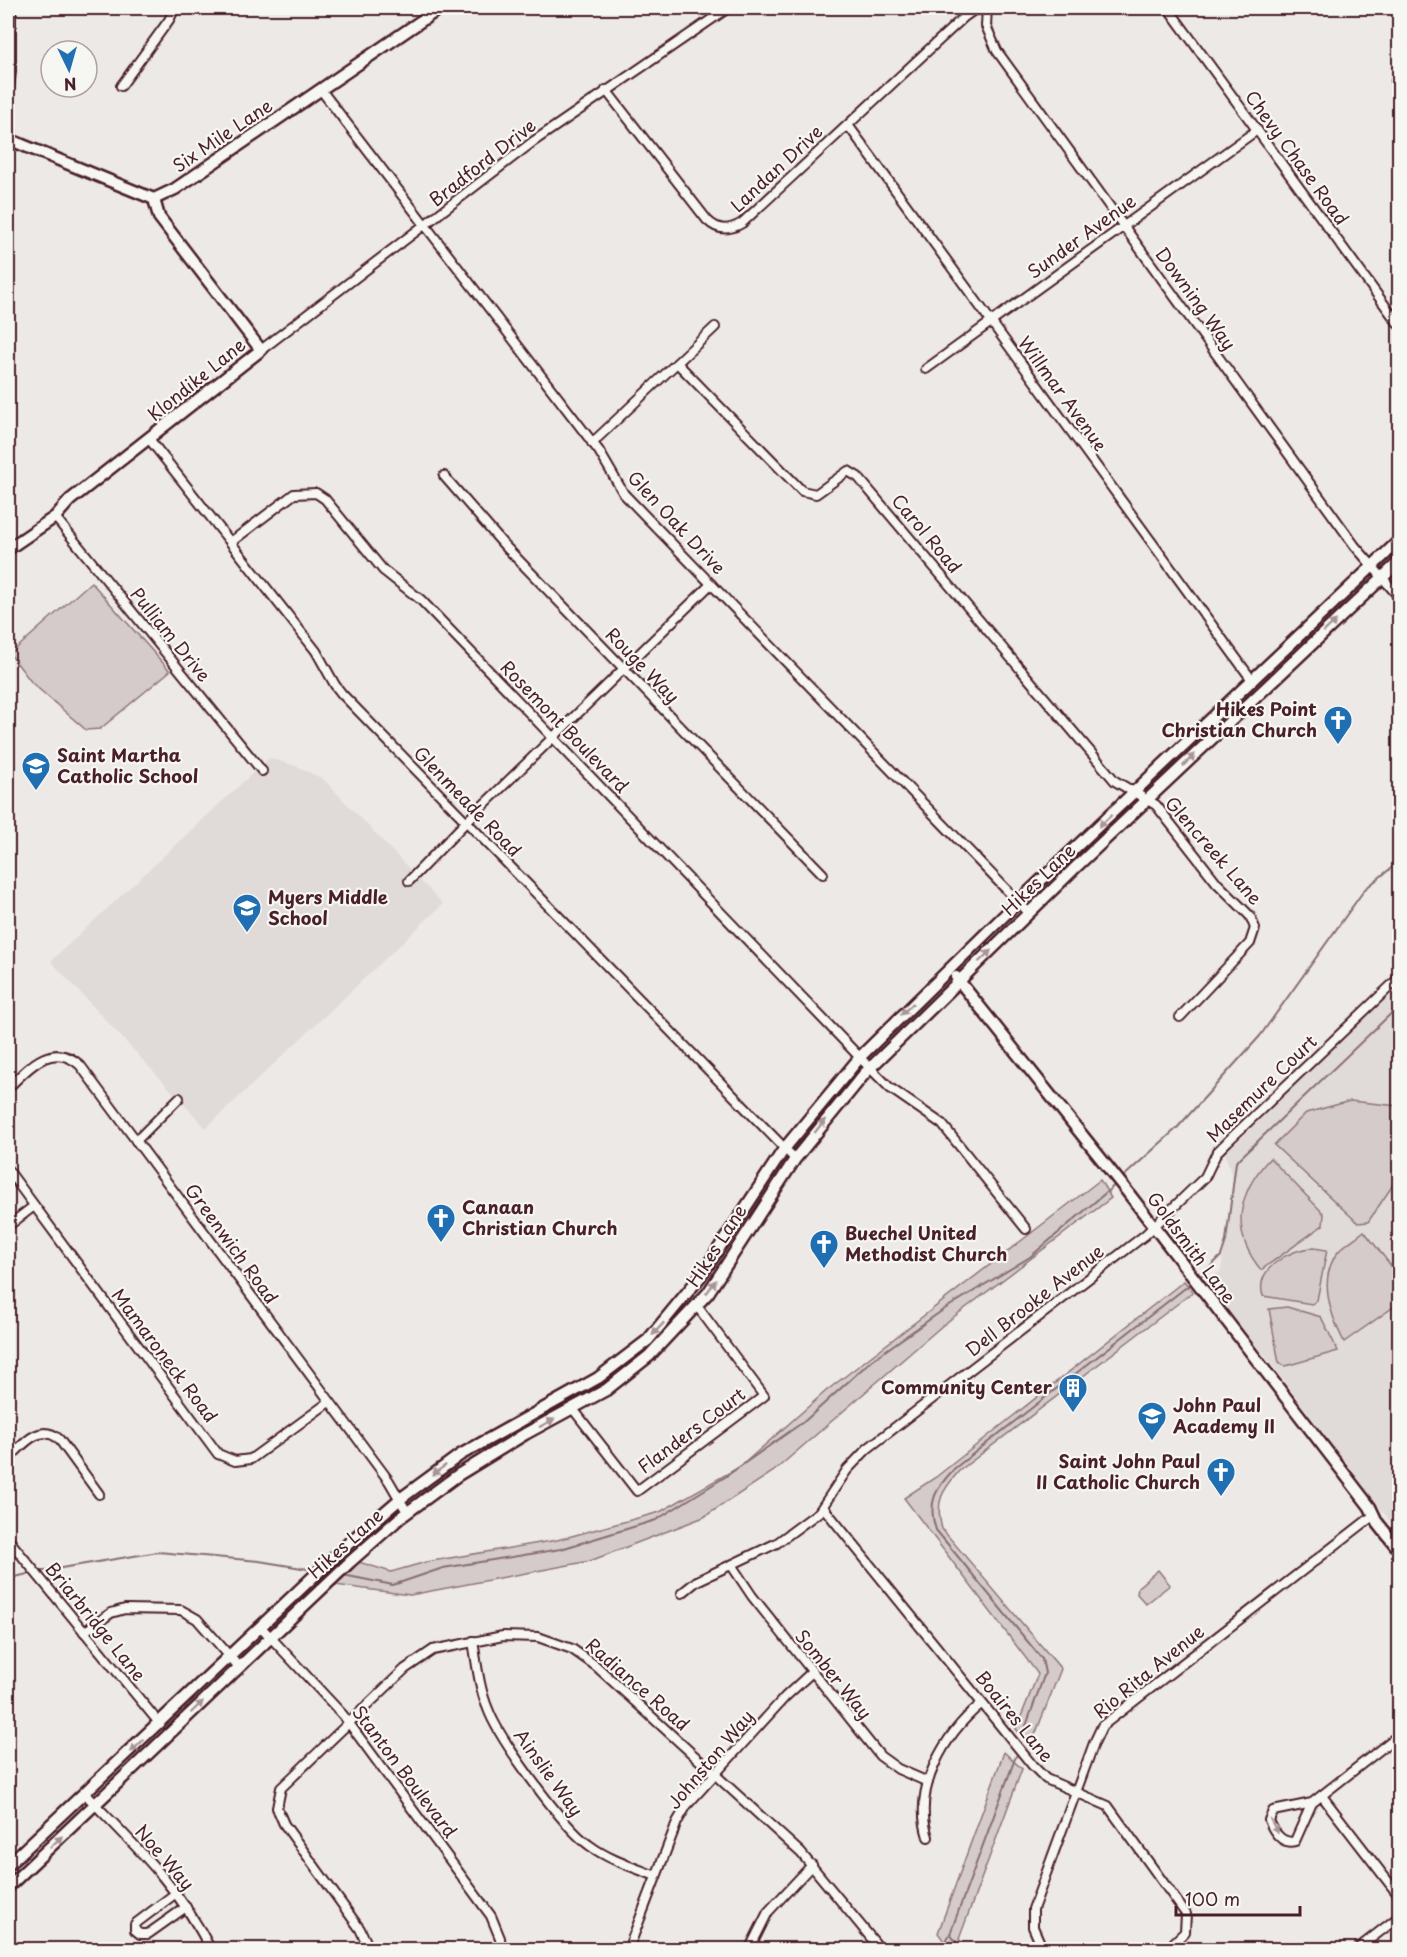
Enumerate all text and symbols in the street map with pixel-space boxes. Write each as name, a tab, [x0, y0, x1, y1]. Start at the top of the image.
north arrow	[39, 39, 99, 99]
text: N	[63, 72, 78, 97]
street label: Chevy Chase Road	[1239, 84, 1355, 230]
street label: Six Mile Lane	[167, 91, 278, 178]
street label: Bradford Drive	[423, 111, 541, 212]
street label: Landan Drive	[724, 118, 828, 218]
street label: Sunder Avenue	[1021, 187, 1141, 285]
street label: Downing Way	[1149, 241, 1243, 355]
street label: Willmar Avenue	[1012, 330, 1114, 456]
street label: Klondike Lane	[141, 331, 251, 427]
street label: Glen Oak Drive	[622, 464, 732, 580]
street label: Carol Road	[886, 487, 968, 579]
street label: Pulliam Drive	[125, 581, 218, 687]
one-way arrow	[1323, 619, 1337, 633]
street label: Rouge Way	[600, 621, 686, 709]
street label: Rosemont Boulevard	[495, 654, 636, 798]
place label: Hikes Point Christian Church	[1161, 695, 1317, 743]
church icon: Hikes Point Christian Church	[1322, 704, 1354, 746]
street label: Glenmeade Road	[408, 739, 528, 862]
place label: Saint Martha Catholic School	[57, 741, 198, 789]
school or university icon: Saint Martha Catholic School	[20, 750, 52, 792]
one-way arrow	[1181, 753, 1196, 767]
street label: Glencreek Lane	[1159, 790, 1269, 910]
one-way arrow	[1098, 813, 1112, 827]
street label: Hikes Lane	[995, 837, 1081, 921]
place label: Myers Middle School	[268, 883, 388, 931]
school or university icon: Myers Middle School	[231, 892, 263, 934]
one-way arrow	[978, 949, 992, 963]
one-way arrow	[900, 1002, 915, 1016]
street label: Masemure Court	[1200, 1028, 1322, 1148]
one-way arrow	[813, 1118, 826, 1133]
street label: Greenwich Road	[179, 1177, 285, 1309]
street label: Goldsmith Lane	[1141, 1186, 1243, 1309]
place label: Canaan Christian Church	[462, 1193, 618, 1241]
street label: Hikes Lane	[679, 1198, 753, 1292]
church icon: Canaan Christian Church	[425, 1202, 457, 1244]
place label: Buechel United Methodist Church	[845, 1219, 1007, 1267]
church icon: Buechel United Methodist Church	[808, 1228, 840, 1270]
street label: Dell Brooke Avenue	[959, 1237, 1109, 1362]
one-way arrow	[705, 1280, 717, 1295]
street label: Mamaroneck Road	[106, 1282, 225, 1428]
one-way arrow	[652, 1321, 665, 1336]
building icon: Community Center	[1057, 1372, 1089, 1414]
place label: Community Center	[881, 1373, 1053, 1400]
street label: Flanders Court	[632, 1380, 751, 1479]
place label: John Paul Academy II	[1172, 1391, 1275, 1439]
school or university icon: John Paul Academy II	[1136, 1400, 1168, 1442]
one-way arrow	[538, 1418, 555, 1428]
place label: Saint John Paul II Catholic Church	[1036, 1447, 1200, 1495]
church icon: Saint John Paul II Catholic Church	[1205, 1456, 1237, 1498]
one-way arrow	[432, 1464, 448, 1476]
street label: Hikes Lane	[301, 1501, 389, 1584]
street label: Briarbridge Lane	[40, 1556, 153, 1686]
street label: Rio Rita Avenue	[1087, 1617, 1209, 1724]
street label: Somber Way	[789, 1623, 879, 1725]
street label: Radiance Road	[580, 1631, 696, 1737]
street label: Boaires Lane	[970, 1664, 1061, 1768]
street label: Stanton Boulevard	[346, 1699, 464, 1843]
one-way arrow	[190, 1701, 204, 1715]
street label: Johnston Way	[660, 1703, 760, 1815]
street label: Ainslie Way	[508, 1723, 590, 1822]
one-way arrow	[130, 1738, 144, 1752]
one-way arrow	[1268, 1817, 1278, 1835]
street label: Noe Way	[129, 1818, 201, 1896]
one-way arrow	[48, 1836, 63, 1849]
scale bar	[1176, 1879, 1300, 1917]
text: 100 m	[1185, 1885, 1240, 1912]

